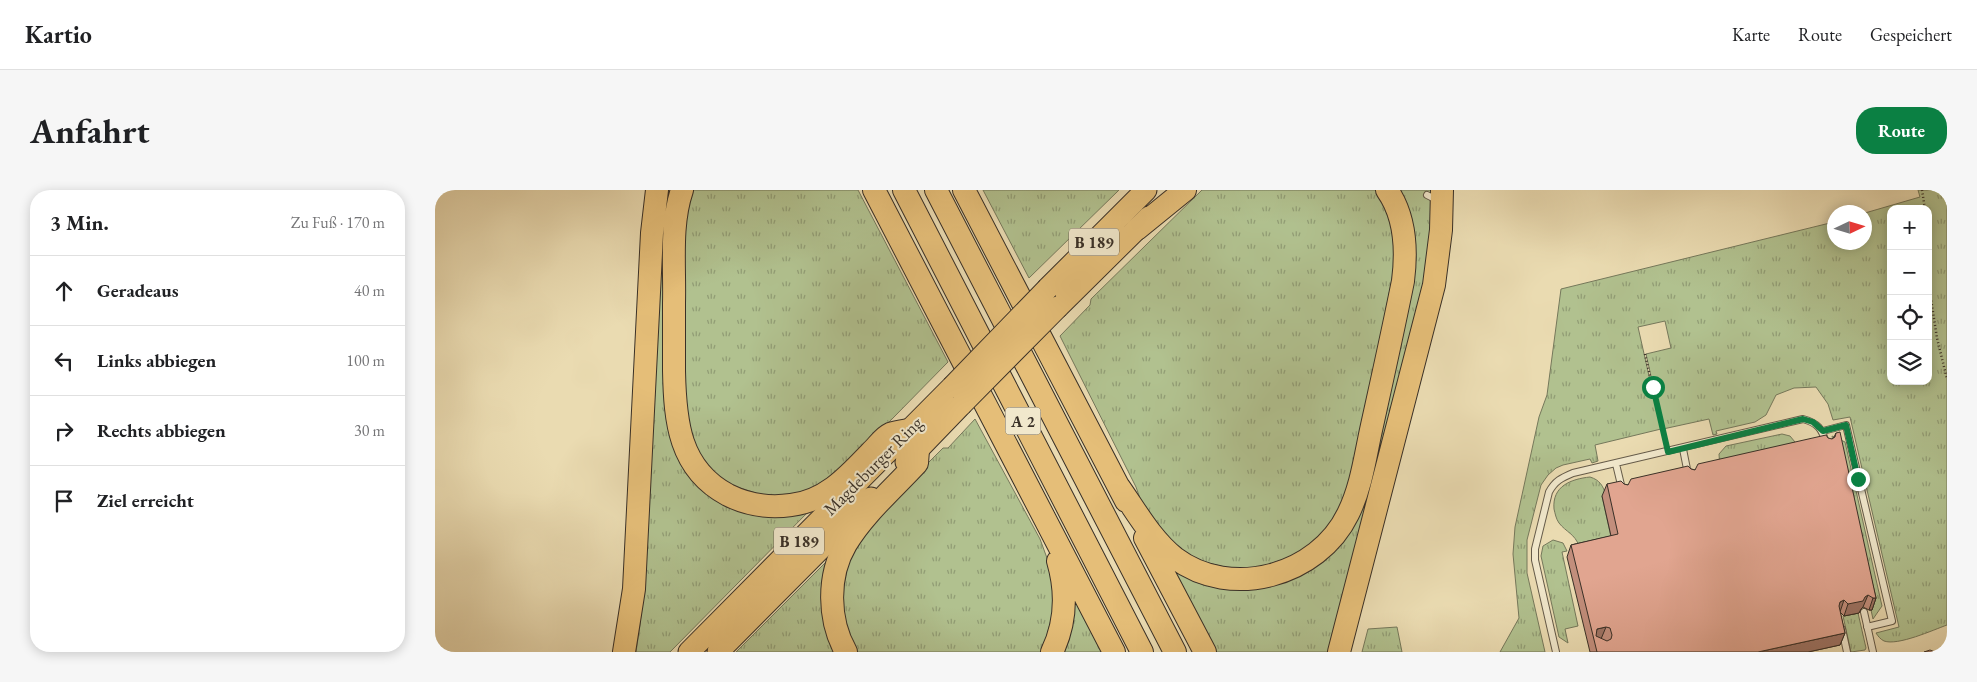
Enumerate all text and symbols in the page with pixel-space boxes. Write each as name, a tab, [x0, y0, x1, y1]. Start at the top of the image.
text: Kartio	[25, 19, 92, 50]
text: Karte	[1732, 23, 1770, 46]
text: Route	[1798, 23, 1842, 46]
text: Gespeichert	[1870, 23, 1952, 46]
button: Route	[1856, 107, 1947, 154]
text: Anfahrt	[30, 108, 150, 153]
north arrow	[1827, 205, 1872, 250]
map controls	[1887, 205, 1932, 385]
button: +	[1887, 205, 1932, 250]
text: 3 Min.	[50, 209, 109, 236]
text: Zu Fuß · 170 m	[291, 212, 385, 233]
road number: B 189	[1069, 228, 1119, 256]
button: −	[1887, 250, 1932, 295]
icon: ahead	[50, 277, 78, 305]
text: Geradeaus	[97, 278, 179, 303]
text: 40 m	[354, 280, 385, 301]
button: locate	[1887, 295, 1932, 340]
button: layers	[1887, 340, 1932, 385]
icon: left	[50, 347, 78, 375]
text: Links abbiegen	[97, 348, 216, 373]
text: 100 m	[346, 350, 385, 371]
route start	[1642, 376, 1665, 399]
road number: A 2	[1005, 408, 1041, 435]
street label: Magdeburger Ring	[818, 411, 927, 520]
icon: right	[50, 417, 78, 445]
text: Rechts abbiegen	[97, 418, 226, 443]
text: 30 m	[354, 420, 385, 441]
route end	[1847, 468, 1870, 491]
icon: arrive	[50, 487, 78, 515]
text: Ziel erreicht	[97, 488, 194, 513]
road number: B 189	[774, 528, 824, 554]

